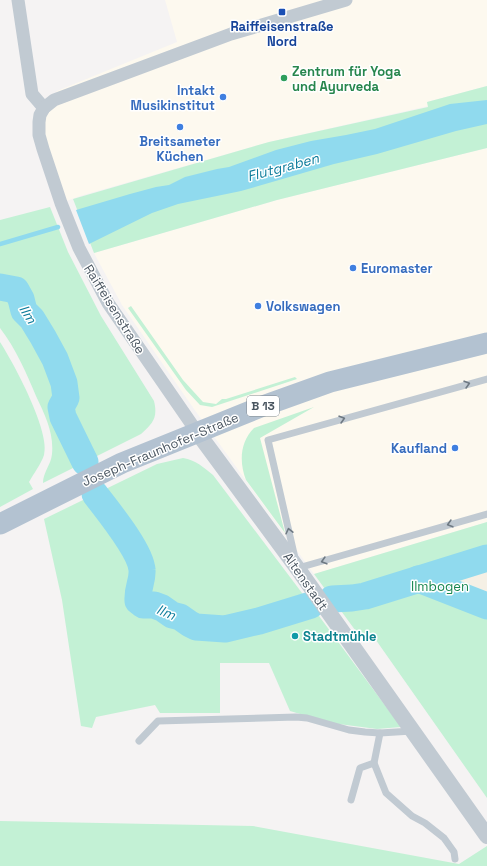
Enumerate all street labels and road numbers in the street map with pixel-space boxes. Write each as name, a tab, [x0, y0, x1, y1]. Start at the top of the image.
street label: Raiffeisenstraße	[80, 261, 149, 357]
road number: B 13	[247, 396, 279, 416]
street label: Joseph-Fraunhofer-Straße	[79, 409, 241, 490]
street label: Altenstadt	[279, 549, 332, 614]

